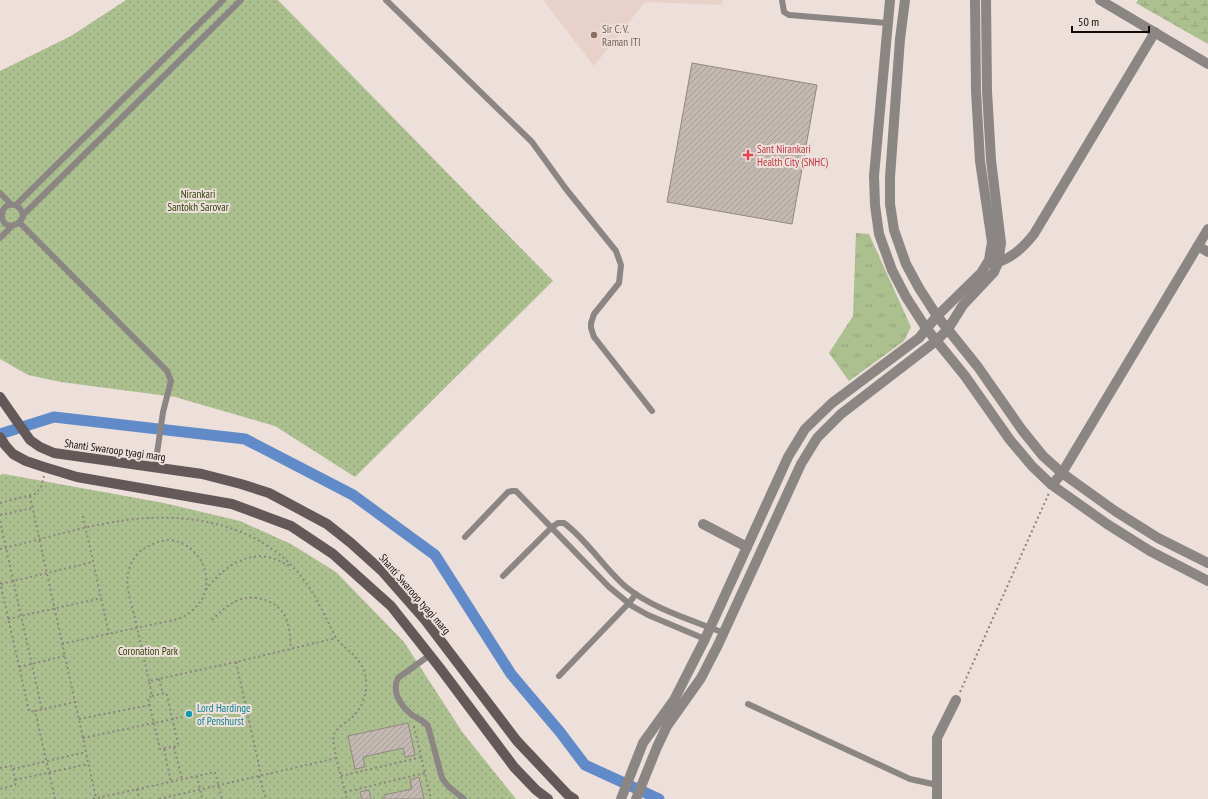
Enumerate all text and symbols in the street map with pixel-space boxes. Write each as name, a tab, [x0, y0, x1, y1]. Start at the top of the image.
scale bar	[1072, 8, 1149, 34]
text: 50 m	[1078, 14, 1099, 29]
place label: Sir C. V. Raman ITI	[602, 22, 640, 49]
marker: Sir C. V. Raman ITI	[589, 30, 599, 40]
place label: Sant Nirankari Health City (SNHC)	[757, 142, 828, 169]
marker: Sant Nirankari Health City (SNHC)	[742, 149, 754, 161]
park label: Nirankari Santokh Sarovar	[167, 187, 229, 214]
street label: Shanti Swaroop tyagi marg	[63, 436, 167, 464]
street label: Shanti Swaroop tyagi marg	[376, 551, 454, 637]
park label: Coronation Park	[118, 644, 179, 658]
place label: Lord Hardinge of Penshurst	[197, 701, 251, 728]
marker: Lord Hardinge of Penshurst	[184, 709, 194, 719]

